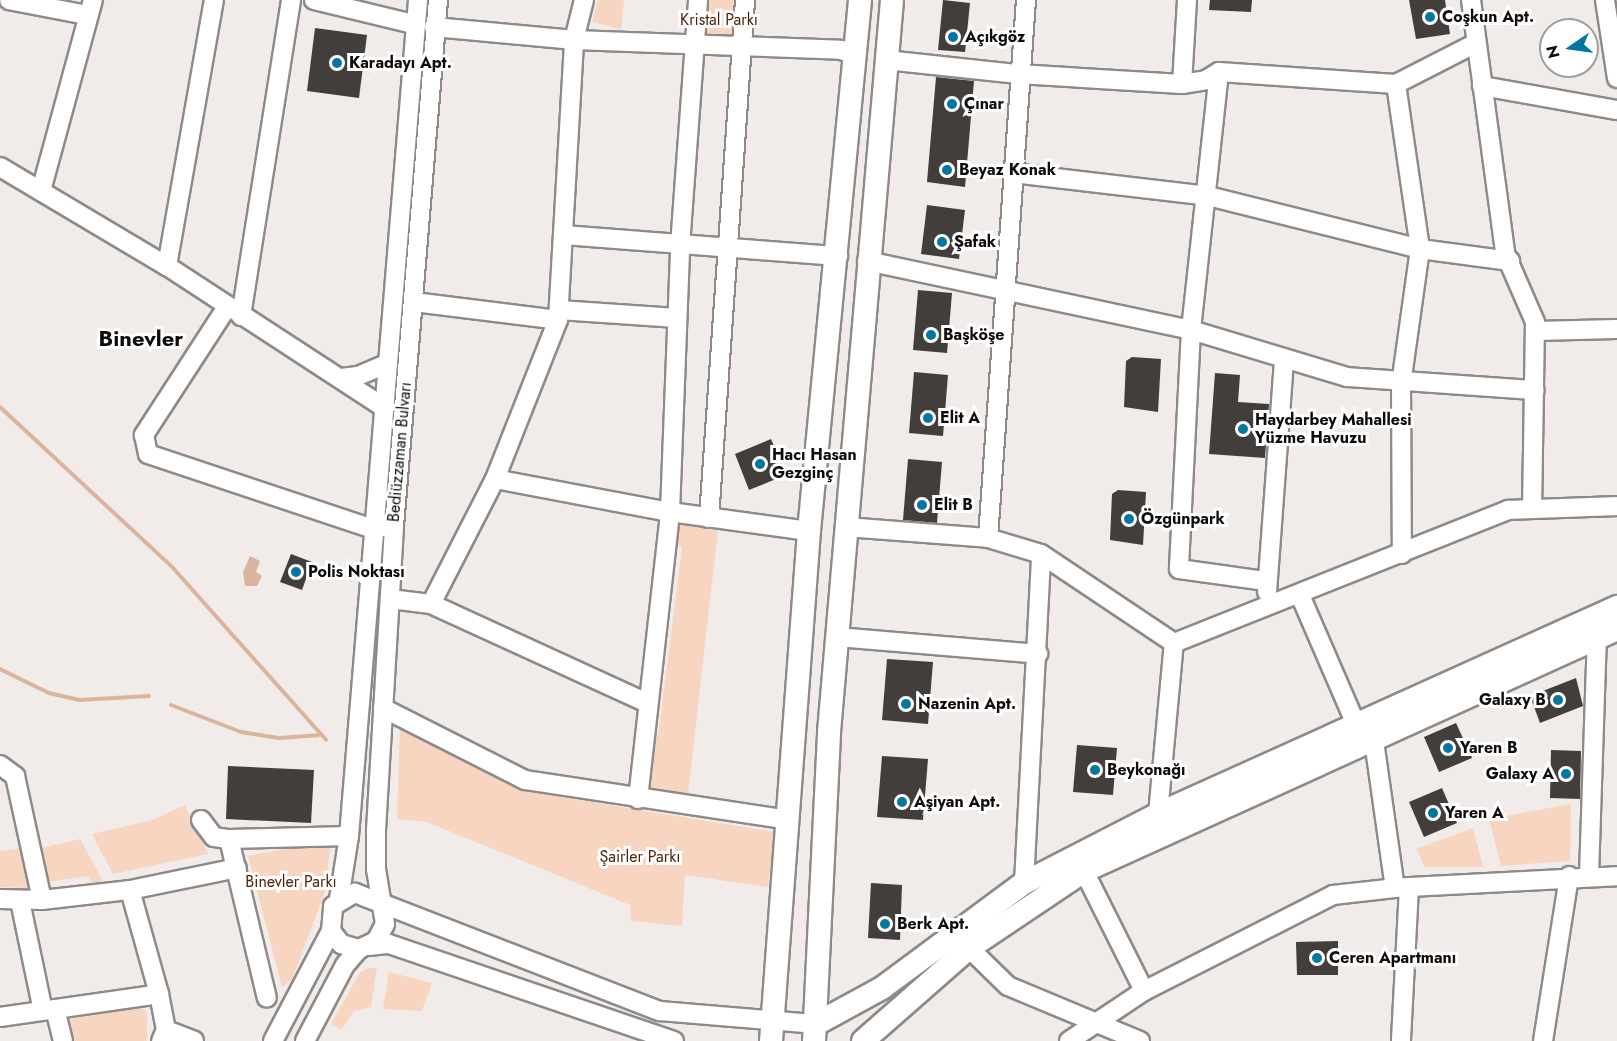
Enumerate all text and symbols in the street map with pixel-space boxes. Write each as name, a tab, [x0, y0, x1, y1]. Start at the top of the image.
place label: Coşkun Apt.	[1442, 7, 1534, 27]
park label: Kristal Parkı	[680, 10, 758, 30]
marker: Coşkun Apt.	[1423, 10, 1437, 24]
north arrow	[1539, 18, 1599, 78]
place label: Açıkgöz	[965, 27, 1025, 47]
marker: Açıkgöz	[946, 30, 960, 44]
text: N	[1540, 43, 1566, 60]
place label: Karadayı Apt.	[349, 53, 452, 73]
marker: Karadayı Apt.	[330, 56, 344, 70]
place label: Çınar	[964, 94, 1004, 114]
marker: Çınar	[945, 97, 959, 111]
place label: Beyaz Konak	[959, 160, 1056, 180]
marker: Beyaz Konak	[940, 163, 954, 177]
place label: Şafak	[954, 232, 996, 252]
marker: Şafak	[935, 235, 949, 249]
place label: Başköşe	[943, 325, 1004, 345]
district label: Binevler	[99, 326, 183, 352]
marker: Başköşe	[924, 328, 938, 342]
street label: Bediüzzaman Bulvarı	[384, 381, 416, 523]
place label: Elit A	[940, 408, 980, 428]
place label: Haydarbey Mahallesi Yüzme Havuzu	[1255, 410, 1412, 448]
marker: Elit A	[921, 411, 935, 425]
marker: Haydarbey Mahallesi Yüzme Havuzu	[1236, 422, 1250, 436]
place label: Hacı Hasan Gezginç	[772, 445, 857, 483]
marker: Hacı Hasan Gezginç	[753, 457, 767, 471]
place label: Elit B	[934, 495, 973, 515]
marker: Elit B	[915, 498, 929, 512]
place label: Özgünpark	[1141, 509, 1225, 529]
marker: Özgünpark	[1122, 512, 1136, 526]
place label: Polis Noktası	[308, 562, 405, 582]
marker: Polis Noktası	[289, 565, 303, 579]
place label: Galaxy B	[1479, 690, 1546, 710]
marker: Galaxy B	[1551, 693, 1565, 707]
place label: Nazenin Apt.	[918, 694, 1016, 714]
marker: Nazenin Apt.	[899, 697, 913, 711]
place label: Yaren B	[1460, 738, 1518, 758]
marker: Yaren B	[1441, 741, 1455, 755]
place label: Beykonağı	[1107, 760, 1185, 780]
marker: Beykonağı	[1088, 763, 1102, 777]
place label: Galaxy A	[1486, 764, 1554, 784]
marker: Galaxy A	[1559, 767, 1573, 781]
place label: Aşiyan Apt.	[914, 792, 1000, 812]
marker: Aşiyan Apt.	[895, 795, 909, 809]
place label: Yaren A	[1445, 803, 1504, 823]
marker: Yaren A	[1426, 806, 1440, 820]
park label: Şairler Parkı	[600, 847, 680, 867]
park label: Binevler Parkı	[245, 872, 337, 892]
place label: Berk Apt.	[897, 914, 969, 934]
marker: Berk Apt.	[878, 917, 892, 931]
place label: Ceren Apartmanı	[1329, 948, 1456, 968]
marker: Ceren Apartmanı	[1310, 951, 1324, 965]

